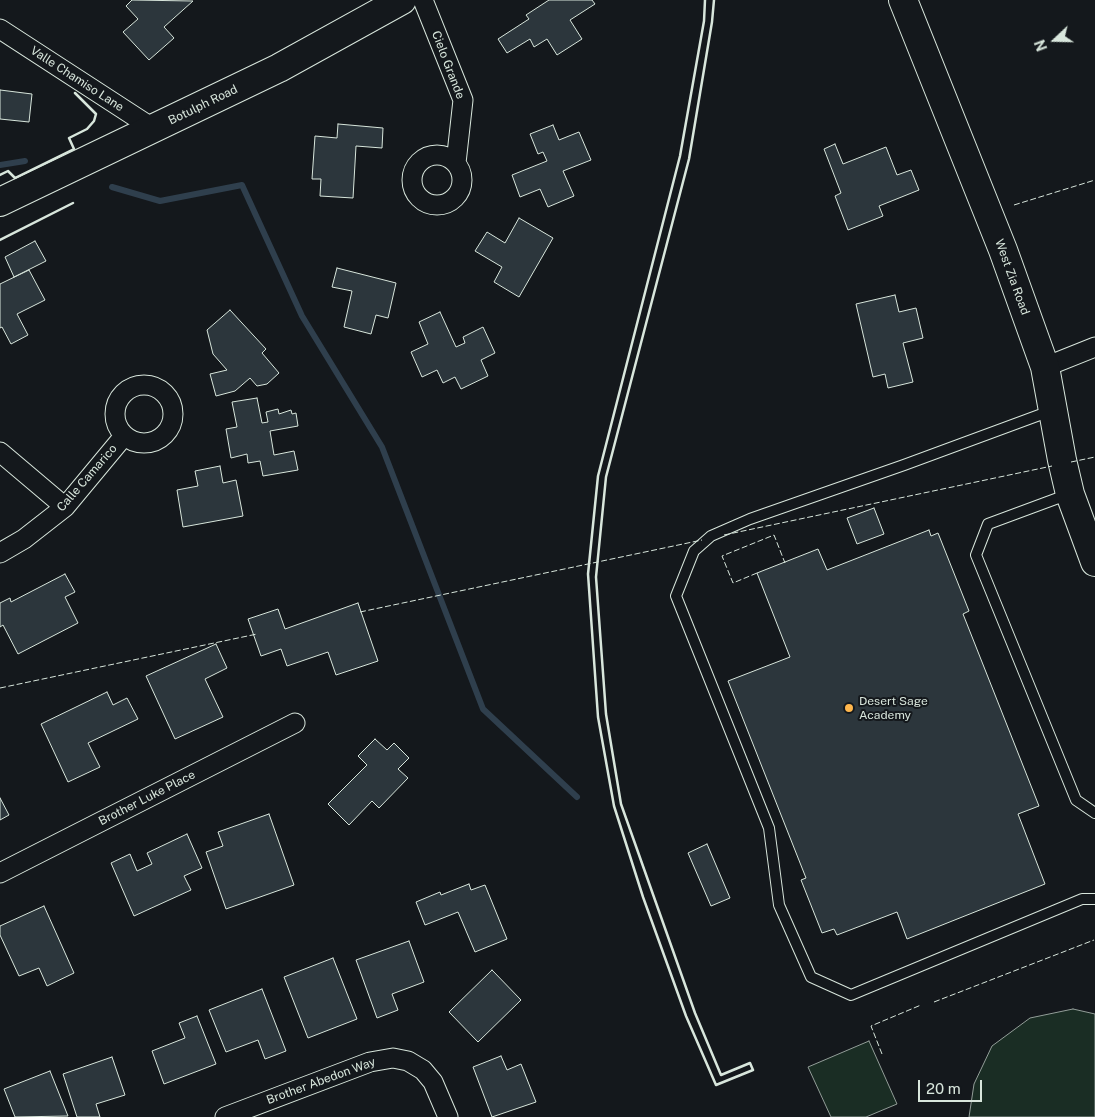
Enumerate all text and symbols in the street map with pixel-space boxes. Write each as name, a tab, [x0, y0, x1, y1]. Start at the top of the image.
north arrow	[1030, 15, 1080, 65]
street label: Cielo Grande	[428, 29, 468, 101]
text: N	[1032, 37, 1050, 53]
street label: Valle Chamiso Lane	[27, 43, 127, 115]
street label: Botulph Road	[166, 82, 240, 128]
street label: West Zia Road	[992, 237, 1032, 317]
street label: Calle Camarico	[54, 442, 120, 514]
place label: Desert Sage Academy	[859, 694, 928, 722]
marker: Desert Sage Academy	[843, 702, 855, 714]
street label: Brother Luke Place	[96, 767, 198, 829]
street label: Brother Abedon Way	[264, 1055, 378, 1107]
scale bar	[920, 1070, 984, 1102]
text: 20 m	[926, 1080, 961, 1097]

